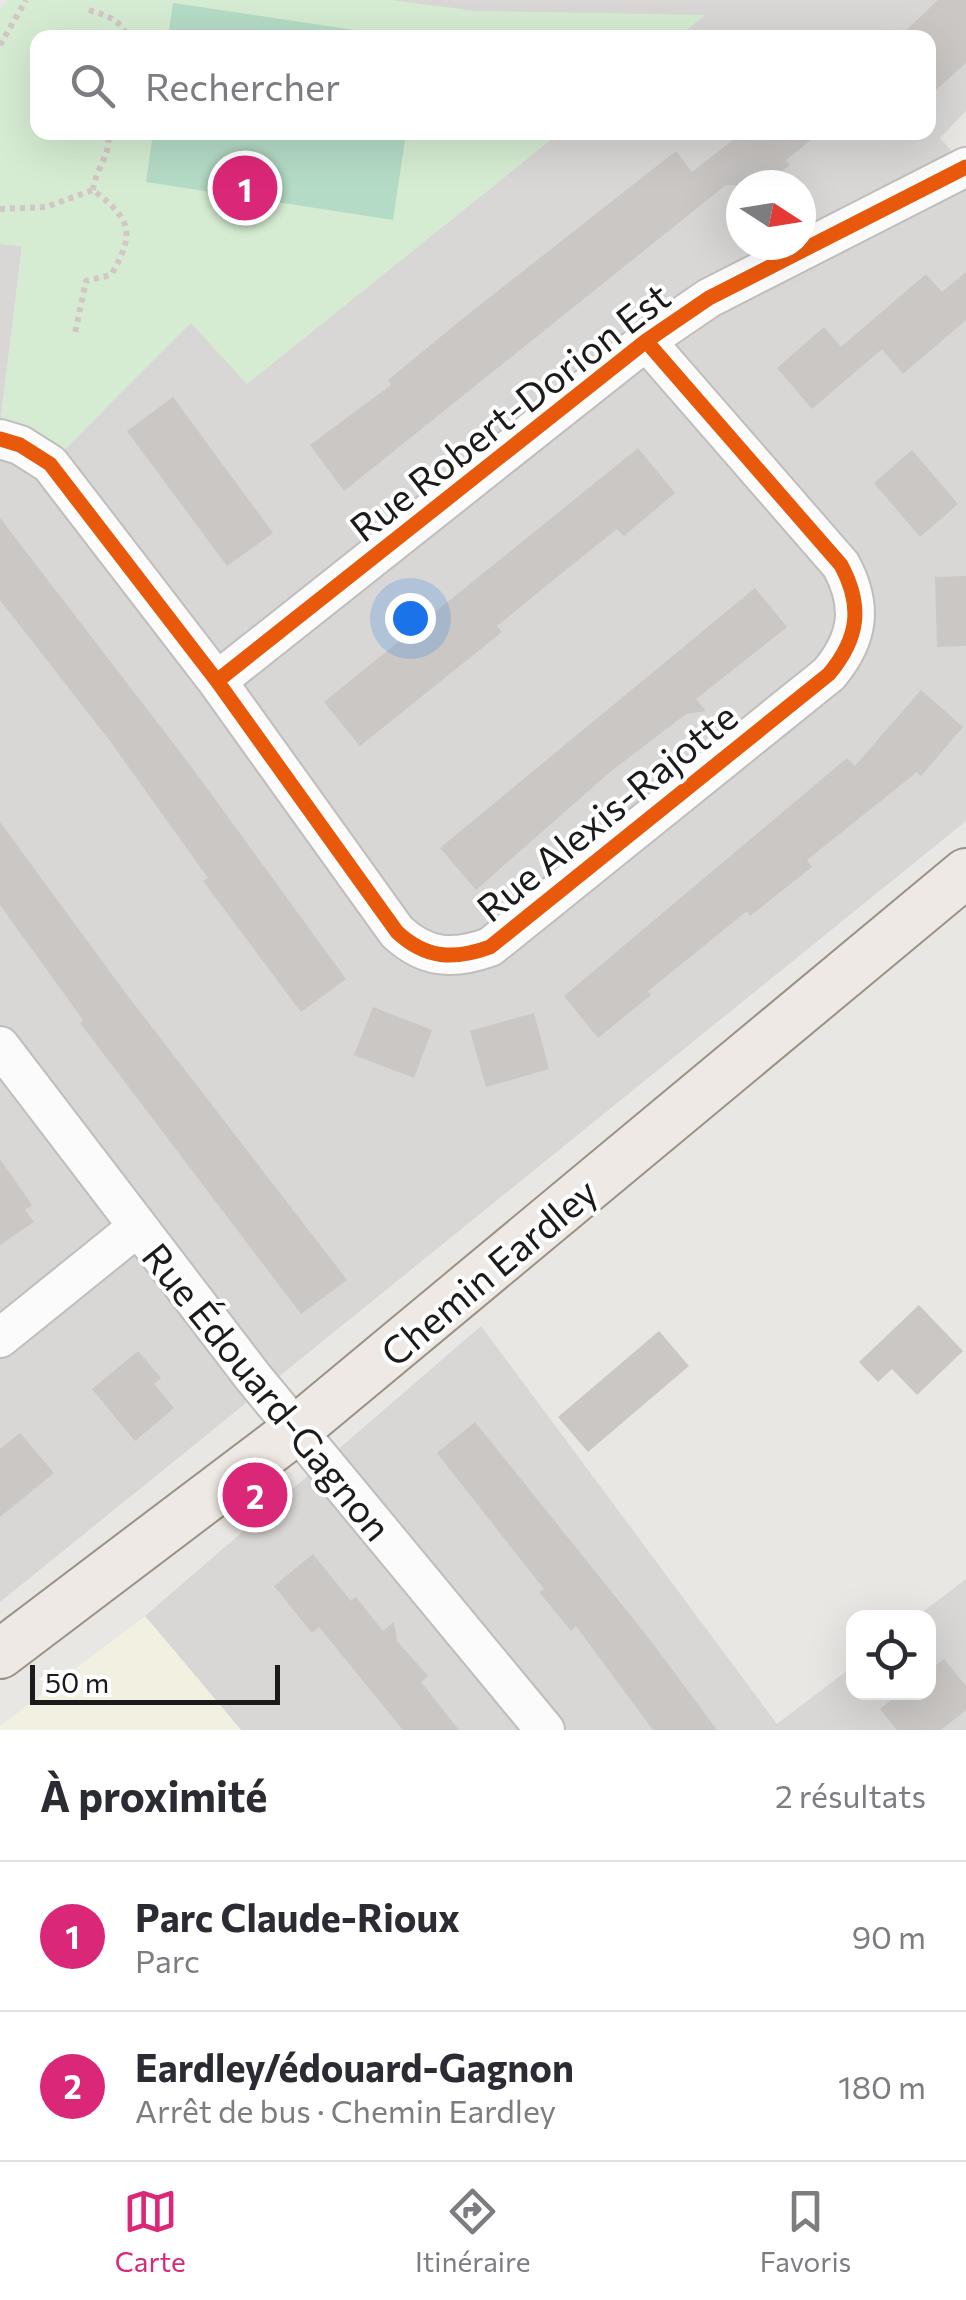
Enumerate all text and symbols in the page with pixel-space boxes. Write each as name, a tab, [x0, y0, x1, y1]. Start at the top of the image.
search box	[30, 30, 936, 140]
icon: search	[65, 58, 120, 113]
text: Rechercher	[145, 62, 340, 109]
pin: 1	[212, 150, 278, 226]
north arrow	[726, 170, 816, 260]
street label: Rue Robert-Dorion Est	[340, 272, 678, 550]
your location	[385, 593, 436, 644]
street label: Rue Alexis-Rajotte	[466, 692, 746, 930]
street label: Chemin Eardley	[370, 1167, 606, 1375]
street label: Rue Édouard-Gagnon	[134, 1233, 402, 1549]
pin: 2	[222, 1458, 288, 1532]
map controls	[846, 1610, 936, 1700]
button: locate	[846, 1610, 936, 1700]
scale bar	[30, 1660, 280, 1704]
text: 50 m	[45, 1665, 109, 1699]
text: À proximité	[40, 1769, 267, 1821]
text: 2 résultats	[775, 1775, 926, 1815]
text: Parc Claude-Rioux	[135, 1893, 460, 1940]
text: 1	[65, 1916, 80, 1956]
text: 90 m	[852, 1916, 926, 1956]
text: Parc	[135, 1940, 200, 1980]
text: Eardley/édouard-Gagnon	[135, 2043, 574, 2090]
text: 2	[63, 2066, 82, 2106]
text: 180 m	[838, 2066, 926, 2106]
text: Arrêt de bus · Chemin Eardley	[135, 2090, 556, 2130]
tab: Carte	[115, 2184, 186, 2278]
tab: Itinéraire	[415, 2184, 531, 2278]
tab: Favoris	[760, 2184, 851, 2278]

